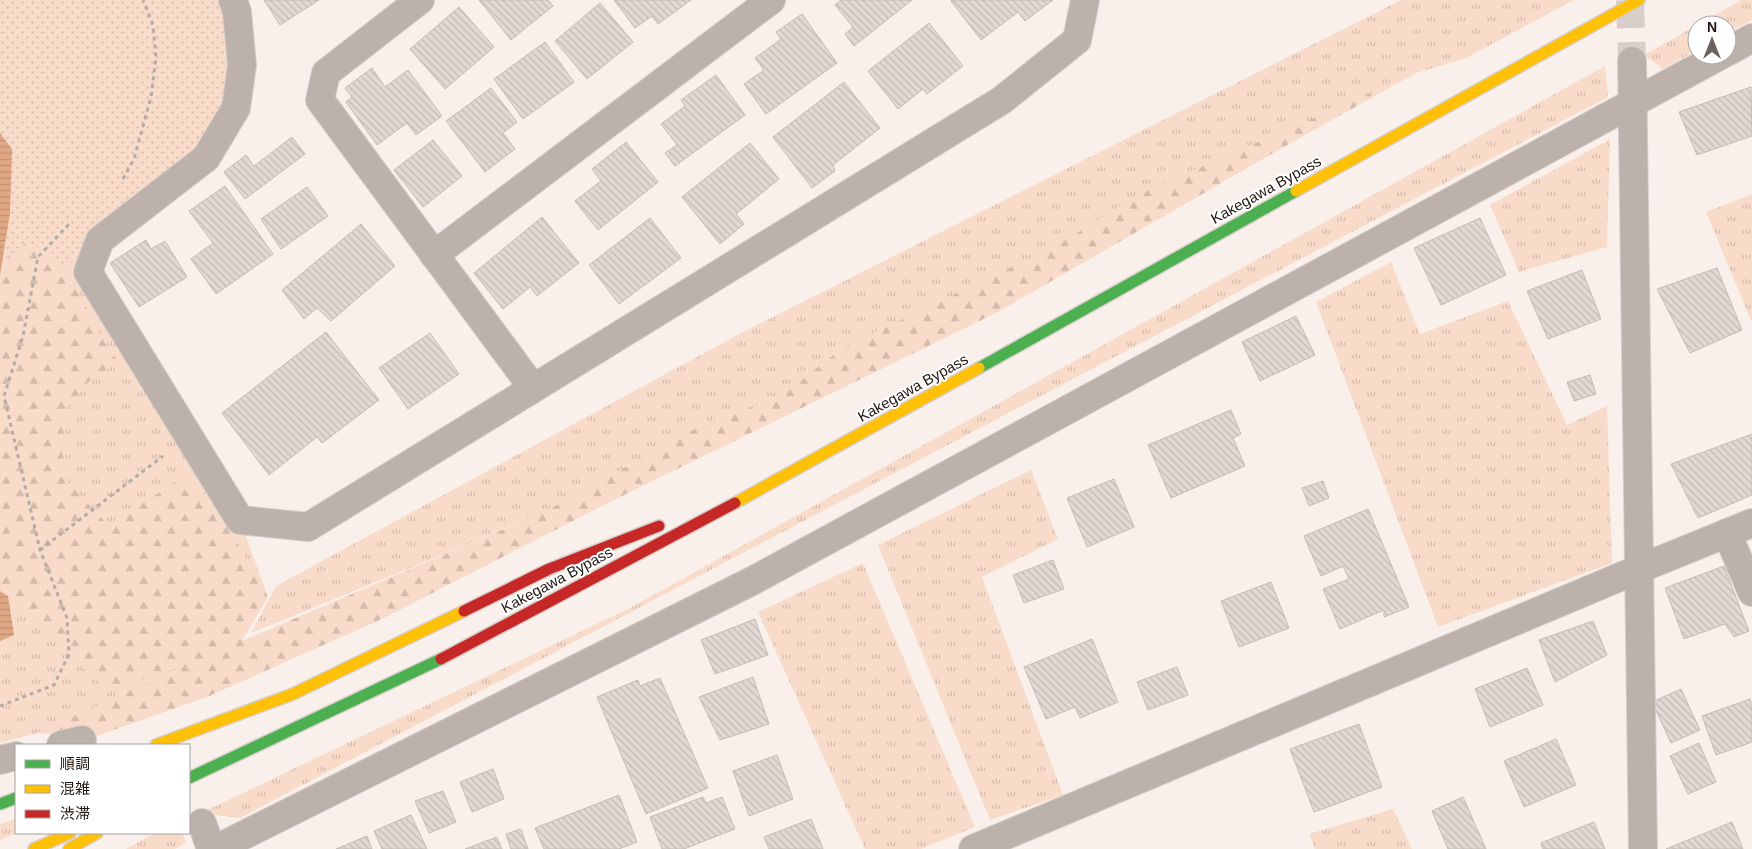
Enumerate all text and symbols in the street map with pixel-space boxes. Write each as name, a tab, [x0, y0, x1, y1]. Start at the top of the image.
north arrow	[1687, 15, 1737, 65]
text: N	[1707, 19, 1717, 35]
street label: Kakegawa Bypass	[1208, 152, 1324, 227]
street label: Kakegawa Bypass	[855, 350, 971, 425]
street label: Kakegawa Bypass	[498, 543, 615, 616]
legend	[15, 744, 190, 834]
text: 順調	[60, 755, 90, 772]
text: 混雑	[60, 780, 90, 797]
text: 渋滞	[60, 805, 90, 822]

